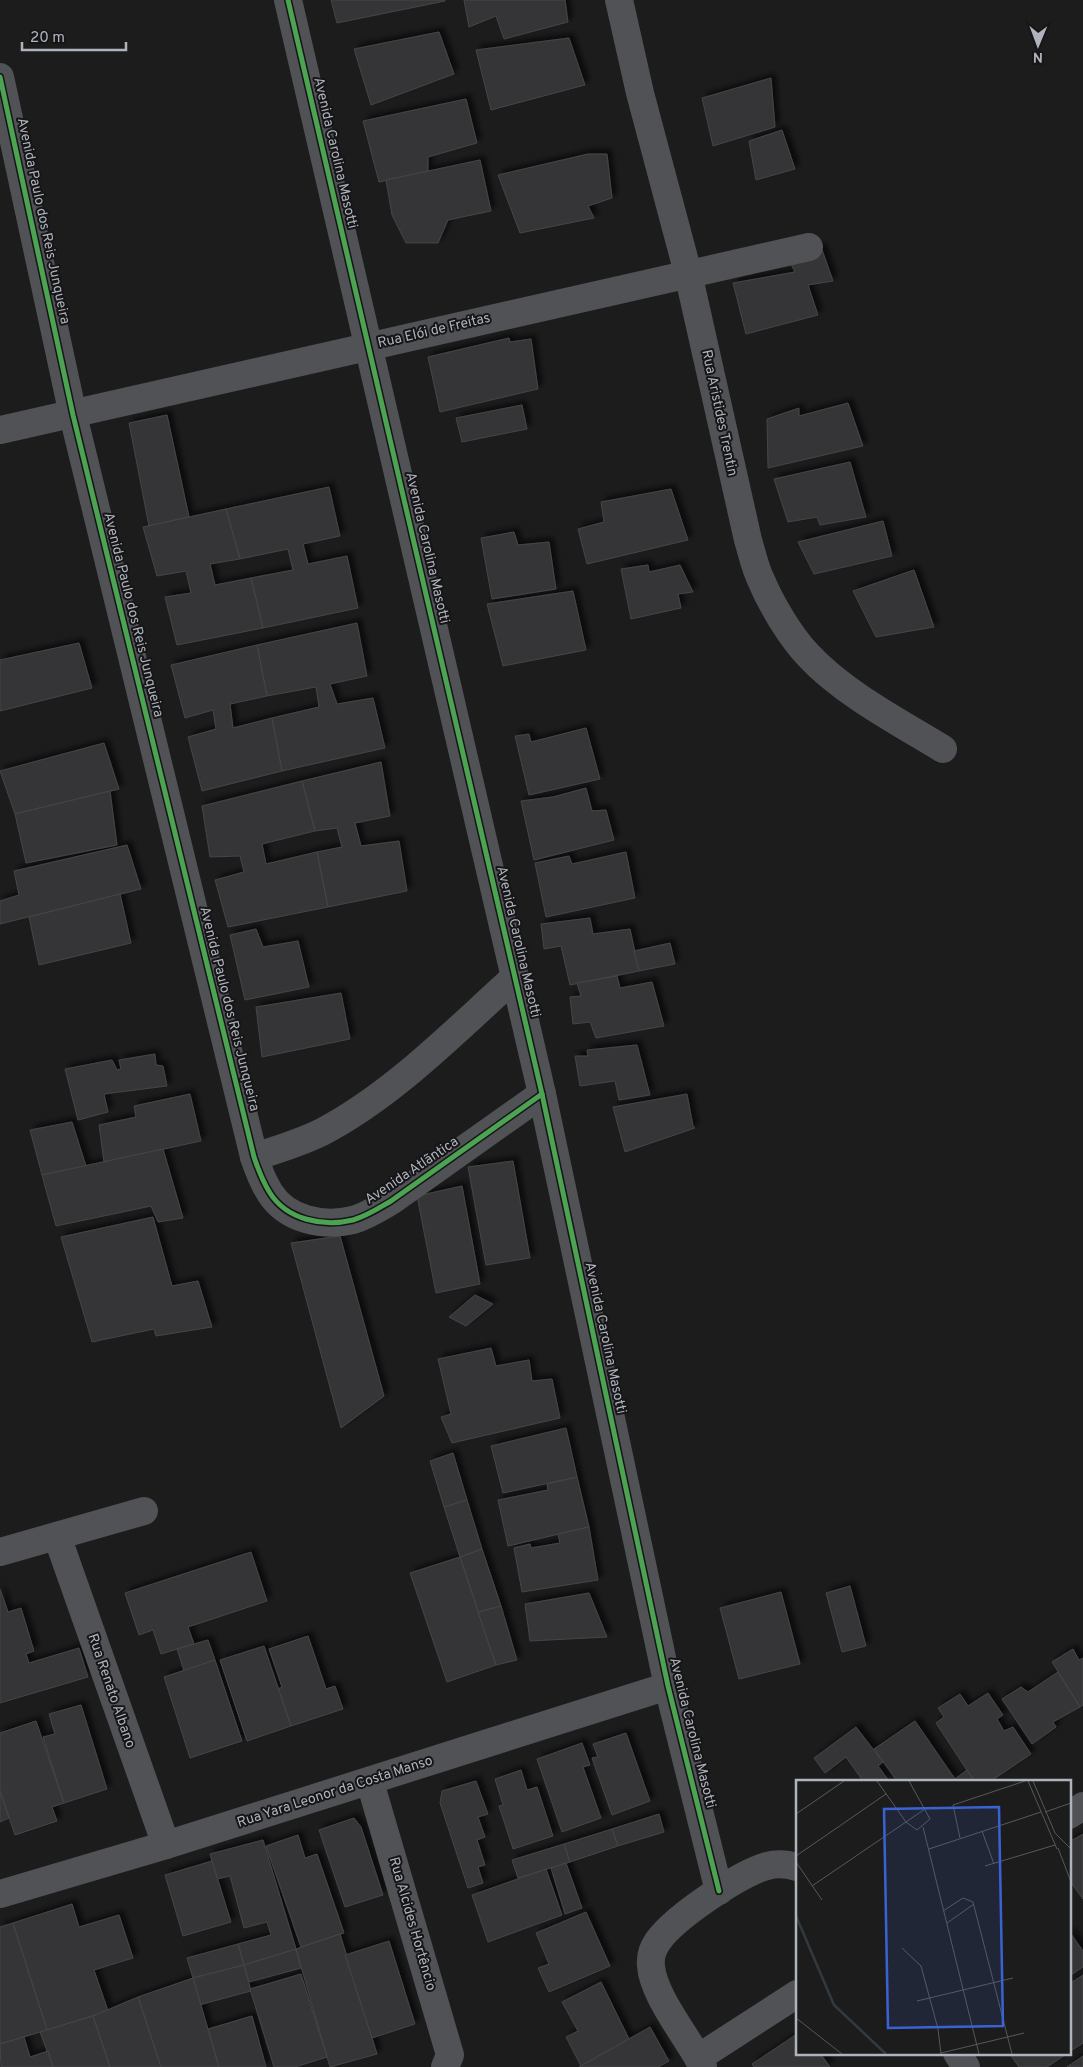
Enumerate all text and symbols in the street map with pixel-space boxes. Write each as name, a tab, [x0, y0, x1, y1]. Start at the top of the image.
scale bar	[22, 20, 126, 52]
north arrow	[1013, 20, 1063, 70]
text: 20 m	[30, 29, 65, 48]
text: N	[1033, 48, 1043, 65]
street label: Avenida Carolina Masotti	[309, 76, 361, 230]
street label: Avenida Paulo dos Reis Junqueira	[13, 116, 73, 326]
street label: Rua Elói de Freitas	[376, 310, 492, 352]
street label: Rua Aristides Trentin	[697, 348, 741, 478]
street label: Avenida Carolina Masotti	[401, 471, 453, 625]
street label: Avenida Paulo dos Reis Junqueira	[99, 511, 167, 719]
street label: Avenida Carolina Masotti	[492, 865, 544, 1019]
street label: Avenida Paulo dos Reis Junqueira	[195, 905, 263, 1113]
street label: Avenida Atlãntica	[362, 1134, 462, 1208]
street label: Avenida Carolina Masotti	[581, 1261, 629, 1415]
street label: Rua Renato Albano	[83, 1632, 139, 1751]
street label: Avenida Carolina Masotti	[665, 1656, 719, 1810]
street label: Rua Yara Leonor da Costa Manso	[235, 1752, 435, 1832]
inset map	[796, 1780, 1070, 2054]
street label: Rua Alcides Hortêncio	[385, 1855, 439, 1993]

